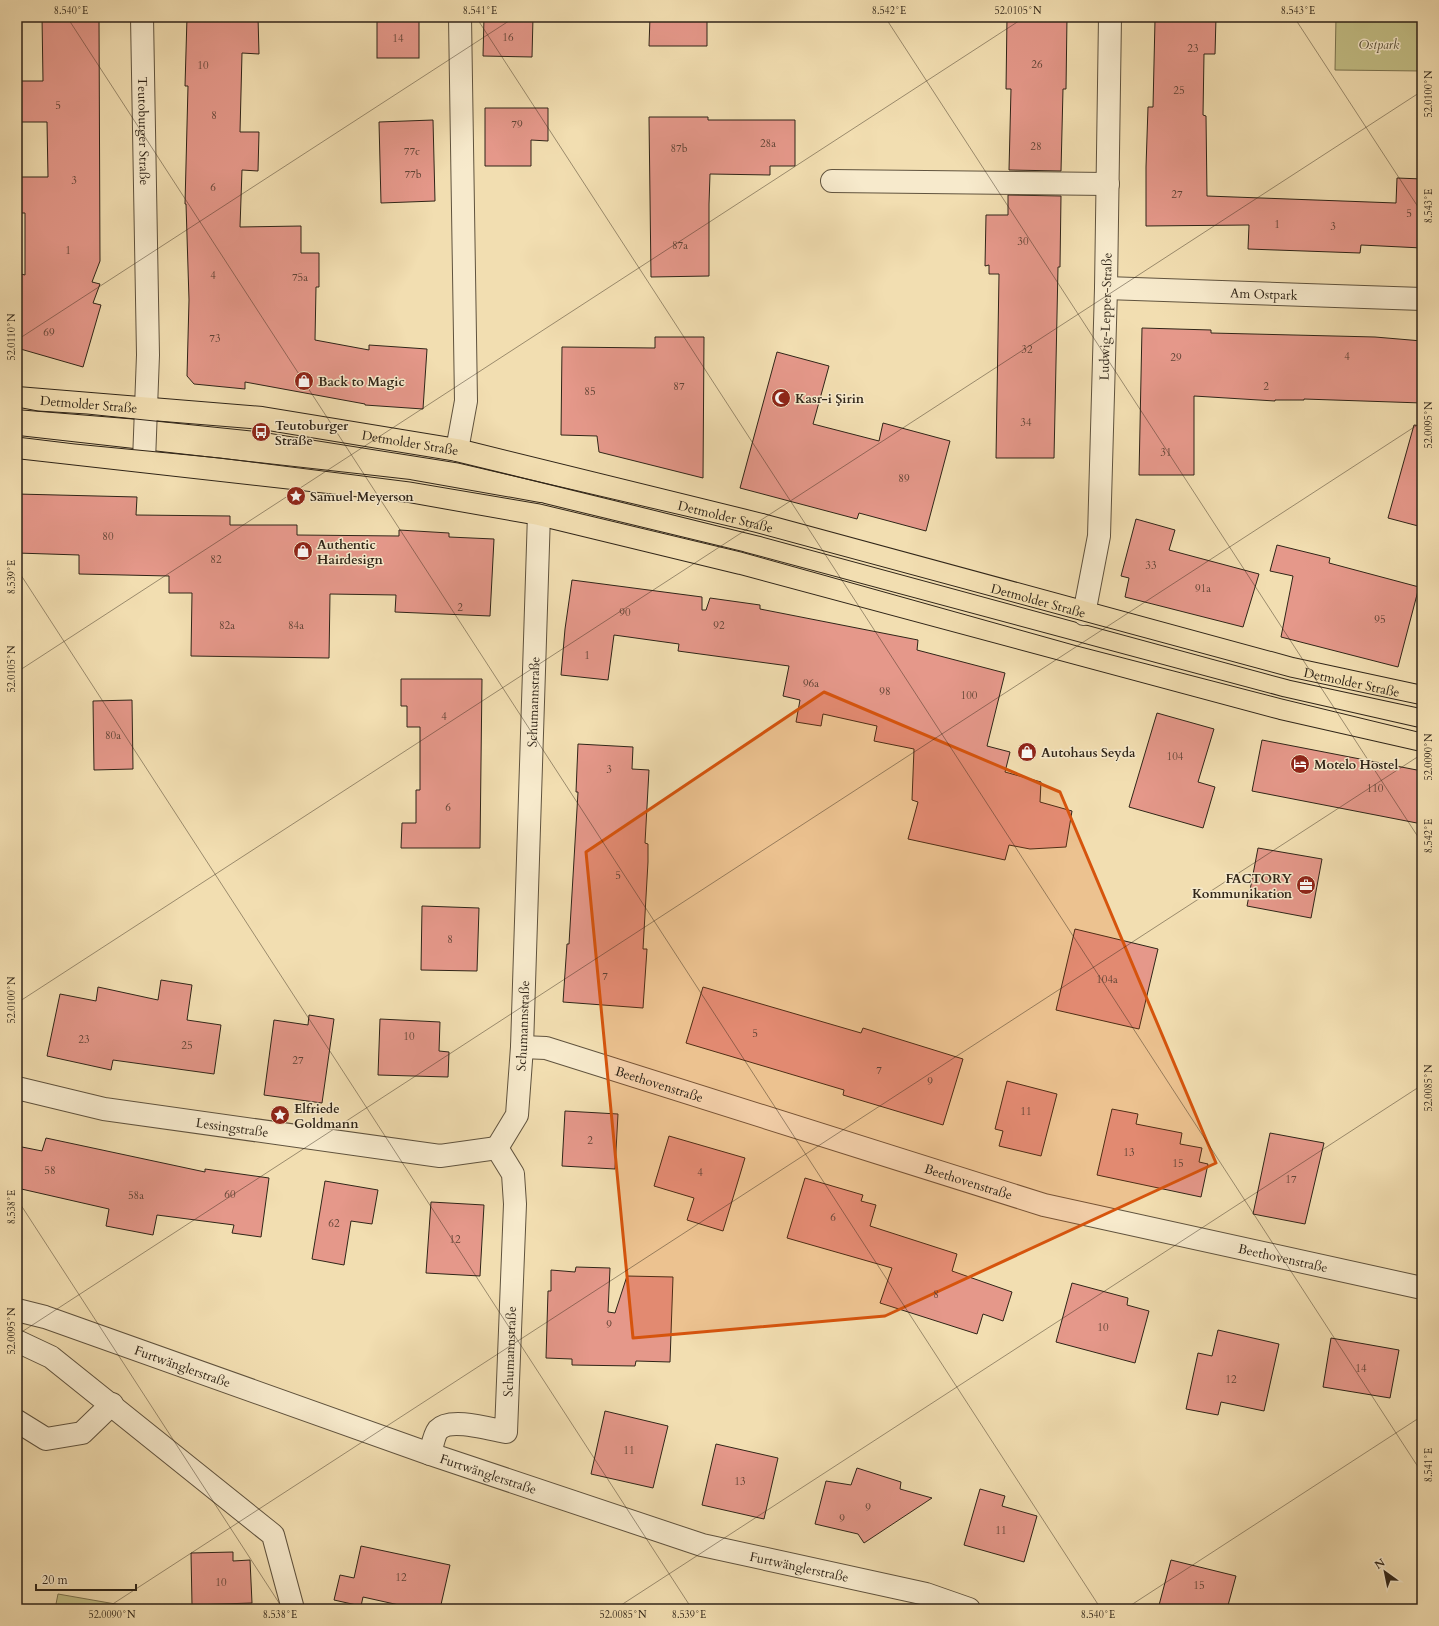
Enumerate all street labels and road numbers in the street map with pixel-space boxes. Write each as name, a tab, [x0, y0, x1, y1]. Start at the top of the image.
street label: Teutoburger Straße	[133, 76, 153, 186]
street label: Ludwig-Lepper-Straße	[1095, 252, 1117, 381]
street label: Am Ostpark	[1230, 284, 1298, 305]
street label: Detmolder Straße	[39, 392, 138, 418]
street label: Detmolder Straße	[360, 427, 460, 460]
street label: Detmolder Straße	[676, 497, 775, 538]
street label: Detmolder Straße	[989, 580, 1088, 623]
street label: Schumannstraße	[524, 656, 544, 748]
street label: Detmolder Straße	[1302, 664, 1401, 702]
street label: Schumannstraße	[512, 980, 534, 1072]
street label: Beethovenstraße	[613, 1062, 706, 1107]
street label: Lessingstraße	[195, 1114, 270, 1142]
street label: Beethovenstraße	[922, 1160, 1015, 1204]
street label: Beethovenstraße	[1236, 1240, 1330, 1277]
street label: Schumannstraße	[499, 1306, 521, 1397]
street label: Furtwänglerstraße	[132, 1342, 233, 1392]
street label: Furtwänglerstraße	[437, 1450, 539, 1499]
street label: Furtwänglerstraße	[748, 1548, 850, 1587]

